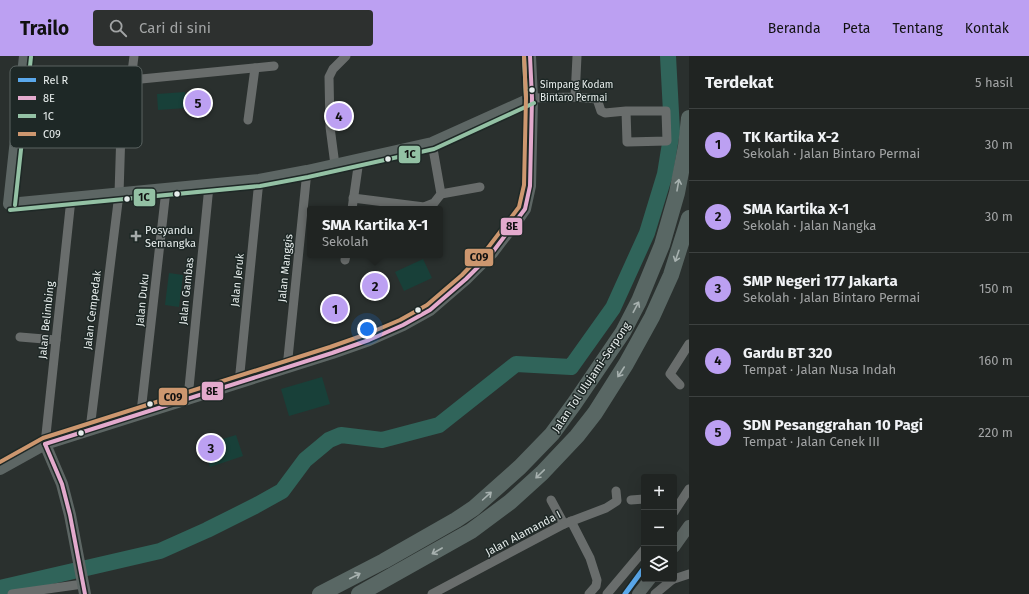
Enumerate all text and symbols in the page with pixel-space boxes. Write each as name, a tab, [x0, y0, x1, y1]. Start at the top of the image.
search box	[93, 10, 373, 46]
text: Trailo	[20, 17, 69, 40]
icon: search	[107, 17, 129, 39]
text: Cari di sini	[139, 19, 211, 37]
text: Beranda	[768, 20, 821, 37]
text: Peta	[843, 20, 870, 37]
text: Tentang	[892, 20, 943, 37]
text: Kontak	[965, 20, 1009, 37]
legend	[10, 66, 142, 148]
text: Terdekat	[705, 72, 774, 93]
text: Rel R	[43, 74, 69, 87]
text: 5 hasil	[975, 75, 1013, 90]
place label: Simpang Kodam Bintaro Permai	[540, 79, 613, 104]
marker: Simpang Kodam Bintaro Permai	[527, 85, 537, 95]
pin: 5	[185, 88, 211, 118]
text: 8E	[43, 92, 55, 105]
pin: 4	[326, 101, 352, 131]
text: 1C	[43, 110, 54, 123]
text: C09	[43, 128, 61, 141]
text: TK Kartika X-2	[743, 128, 839, 146]
text: 1	[715, 137, 721, 152]
text: 30 m	[985, 137, 1013, 152]
line badge: 1C	[398, 145, 421, 164]
text: Sekolah · Jalan Bintaro Permai	[743, 146, 920, 161]
text: 1C	[404, 148, 416, 161]
unlabelled marker	[383, 154, 393, 164]
one-way arrow	[675, 179, 683, 192]
line badge: 1C	[133, 188, 156, 207]
unlabelled marker	[172, 189, 182, 199]
text: 1C	[138, 191, 150, 204]
unlabelled marker	[122, 194, 132, 204]
text: SMA Kartika X-1	[743, 200, 849, 218]
popup	[307, 206, 443, 258]
text: 2	[715, 209, 721, 224]
text: 30 m	[985, 209, 1013, 224]
text: SMA Kartika X-1	[322, 216, 428, 234]
line badge: 8E	[500, 217, 523, 236]
text: Sekolah · Jalan Nangka	[743, 218, 876, 233]
text: 8E	[506, 220, 518, 233]
place label: Posyandu Semangka	[145, 224, 196, 250]
marker: Posyandu Semangka	[130, 230, 142, 242]
street label: Jalan Manggis	[275, 233, 296, 303]
text: Sekolah	[322, 234, 369, 249]
line badge: C09	[464, 248, 494, 267]
one-way arrow	[673, 249, 681, 261]
text: C09	[470, 251, 488, 264]
street label: Jalan Jeruk	[228, 252, 247, 307]
street label: Jalan Gambas	[177, 257, 196, 325]
street label: Jalan Cempedak	[81, 269, 104, 350]
pin: 2	[362, 271, 388, 301]
text: SMP Negeri 177 Jakarta	[743, 272, 898, 290]
street label: Jalan Duku	[133, 273, 152, 327]
street label: Jalan Belimbing	[36, 280, 57, 360]
text: 3	[715, 281, 721, 296]
text: 150 m	[979, 281, 1013, 296]
text: Sekolah · Jalan Bintaro Permai	[743, 290, 920, 305]
pin: 1	[322, 294, 348, 324]
one-way arrow	[633, 302, 640, 314]
unlabelled marker	[413, 305, 423, 315]
your location	[357, 319, 377, 339]
street label: Jalan Tol Ulujami–Serpong	[550, 319, 633, 435]
text: Gardu BT 320	[743, 344, 832, 362]
text: 4	[714, 353, 722, 368]
text: 160 m	[979, 353, 1013, 368]
text: Tempat · Jalan Nusa Indah	[743, 362, 896, 377]
one-way arrow	[617, 366, 625, 377]
line badge: 8E	[201, 381, 224, 401]
text: 8E	[206, 385, 218, 398]
line badge: C09	[158, 387, 188, 406]
text: C09	[164, 391, 182, 404]
unlabelled marker	[145, 399, 155, 409]
text: SDN Pesanggrahan 10 Pagi	[743, 416, 923, 434]
text: 5	[715, 425, 721, 440]
text: 220 m	[978, 425, 1013, 440]
unlabelled marker	[76, 428, 86, 438]
pin: 3	[198, 433, 224, 463]
text: Tempat · Jalan Cenek III	[743, 434, 880, 449]
one-way arrow	[535, 469, 545, 479]
map controls	[641, 474, 677, 582]
button: +	[641, 474, 677, 510]
one-way arrow	[482, 492, 492, 501]
street label: Jalan Alamanda I	[483, 508, 563, 559]
button: −	[641, 510, 677, 546]
button: layers	[641, 546, 677, 582]
one-way arrow	[431, 548, 443, 556]
one-way arrow	[349, 572, 361, 579]

